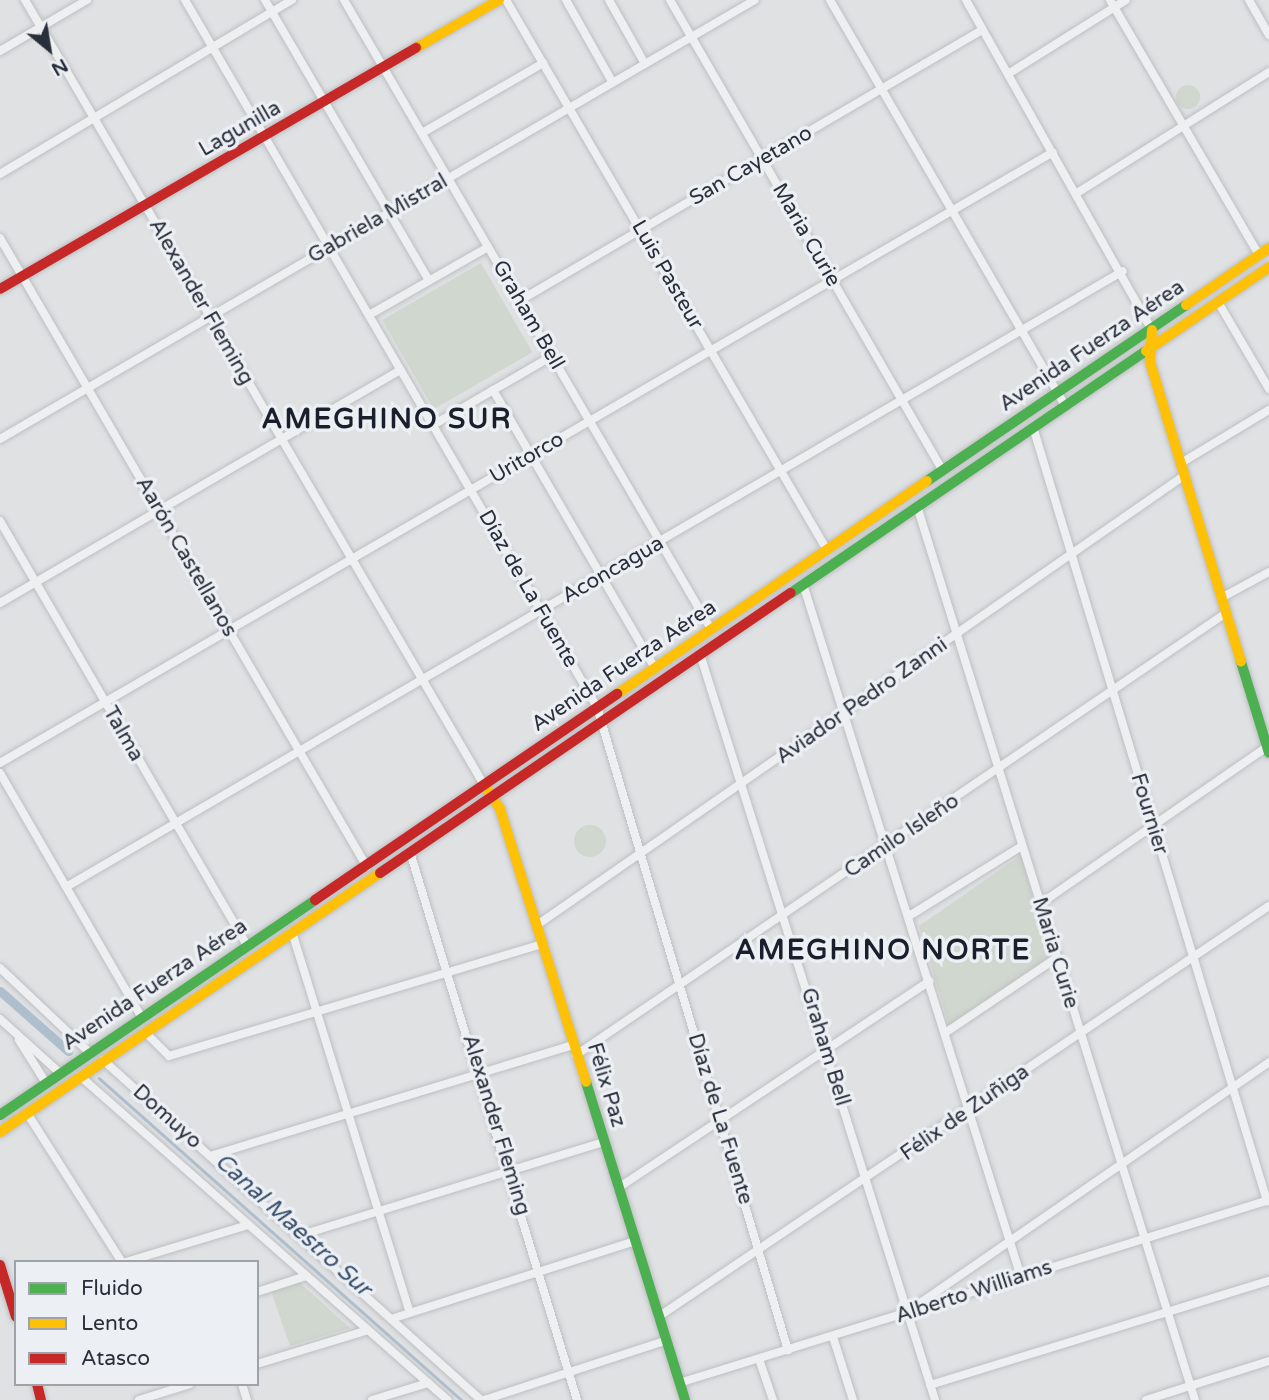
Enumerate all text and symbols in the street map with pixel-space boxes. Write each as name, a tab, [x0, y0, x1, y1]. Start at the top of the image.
north arrow	[14, 14, 84, 84]
text: N	[47, 54, 72, 81]
street label: Lagunilla	[195, 96, 285, 162]
street label: San Cayetano	[685, 121, 817, 211]
street label: Gabriela Mistral	[304, 169, 452, 269]
street label: Maria Curie	[766, 179, 846, 291]
street label: Alexander Fleming	[143, 215, 259, 389]
street label: Luis Pasteur	[626, 216, 708, 334]
street label: Graham Bell	[487, 256, 569, 374]
street label: Avenida Fuerza Aérea	[995, 275, 1189, 417]
district label: AMEGHINO SUR	[263, 402, 511, 436]
street label: Uritorco	[486, 427, 568, 489]
street label: Aarón Castellanos	[130, 473, 242, 641]
street label: Díaz de La Fuente	[473, 506, 583, 672]
street label: Aconcagua	[558, 531, 668, 609]
street label: Avenida Fuerza Aérea	[527, 595, 721, 737]
street label: Aviador Pedro Zanni	[771, 632, 953, 770]
street label: Talma	[97, 702, 149, 766]
street label: Fournier	[1125, 770, 1173, 858]
street label: Camilo Isleño	[840, 788, 964, 884]
street label: Maria Curie	[1026, 894, 1084, 1012]
street label: Avenida Fuerza Aérea	[58, 914, 252, 1056]
district label: AMEGHINO NORTE	[737, 933, 1029, 967]
street label: Graham Bell	[795, 985, 855, 1109]
street label: Díaz de La Fuente	[682, 1030, 758, 1208]
street label: Alexander Fleming	[457, 1032, 535, 1218]
street label: Félix Paz	[581, 1040, 631, 1130]
street label: Félix de Zuñiga	[896, 1059, 1034, 1167]
street label: Domuyo	[127, 1080, 207, 1154]
water label: Canal Maestro Sur	[209, 1148, 377, 1302]
street label: Alberto Williams	[893, 1255, 1055, 1329]
legend	[14, 1260, 259, 1386]
text: Fluido	[81, 1276, 143, 1301]
text: Lento	[81, 1311, 138, 1336]
text: Atasco	[81, 1346, 150, 1371]

